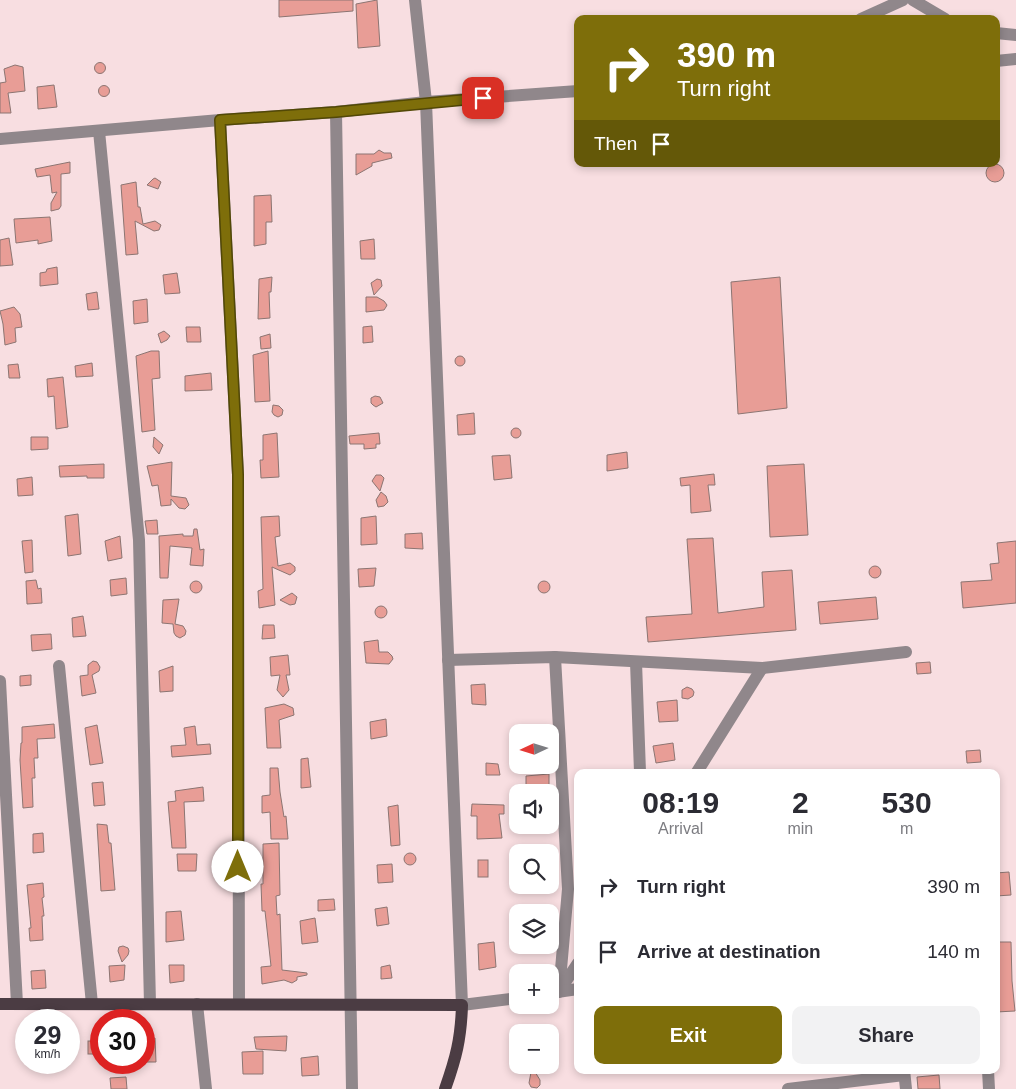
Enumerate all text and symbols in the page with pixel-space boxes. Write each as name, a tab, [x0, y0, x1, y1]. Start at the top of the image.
icon: right	[594, 35, 659, 100]
text: 390 m	[677, 35, 776, 74]
text: Turn right	[677, 76, 770, 101]
pin	[462, 77, 504, 119]
icon: arrive	[469, 84, 497, 112]
icon: arrive	[647, 130, 675, 158]
text: Then	[594, 133, 637, 154]
north arrow	[509, 724, 559, 774]
map controls	[509, 724, 559, 1074]
button: sound	[509, 784, 559, 834]
text: 08:19	[642, 786, 719, 819]
text: 2	[792, 786, 809, 819]
text: 530	[882, 786, 932, 819]
text: Arrival	[658, 820, 703, 837]
text: min	[787, 820, 813, 837]
text: m	[900, 820, 913, 837]
position arrow	[211, 840, 263, 892]
button: search	[509, 844, 559, 894]
icon: right	[594, 873, 622, 901]
text: Turn right	[637, 876, 725, 897]
text: 390 m	[927, 876, 980, 897]
button: layers	[509, 904, 559, 954]
icon: arrive	[594, 938, 622, 966]
text: Arrive at destination	[637, 941, 821, 962]
text: 140 m	[927, 941, 980, 962]
button: +	[509, 964, 559, 1014]
button: Exit	[594, 1006, 782, 1064]
button: Share	[792, 1006, 980, 1064]
speed limit sign: 30	[90, 1009, 155, 1074]
text: 29	[34, 1021, 61, 1049]
button: −	[509, 1024, 559, 1074]
text: km/h	[34, 1047, 61, 1061]

